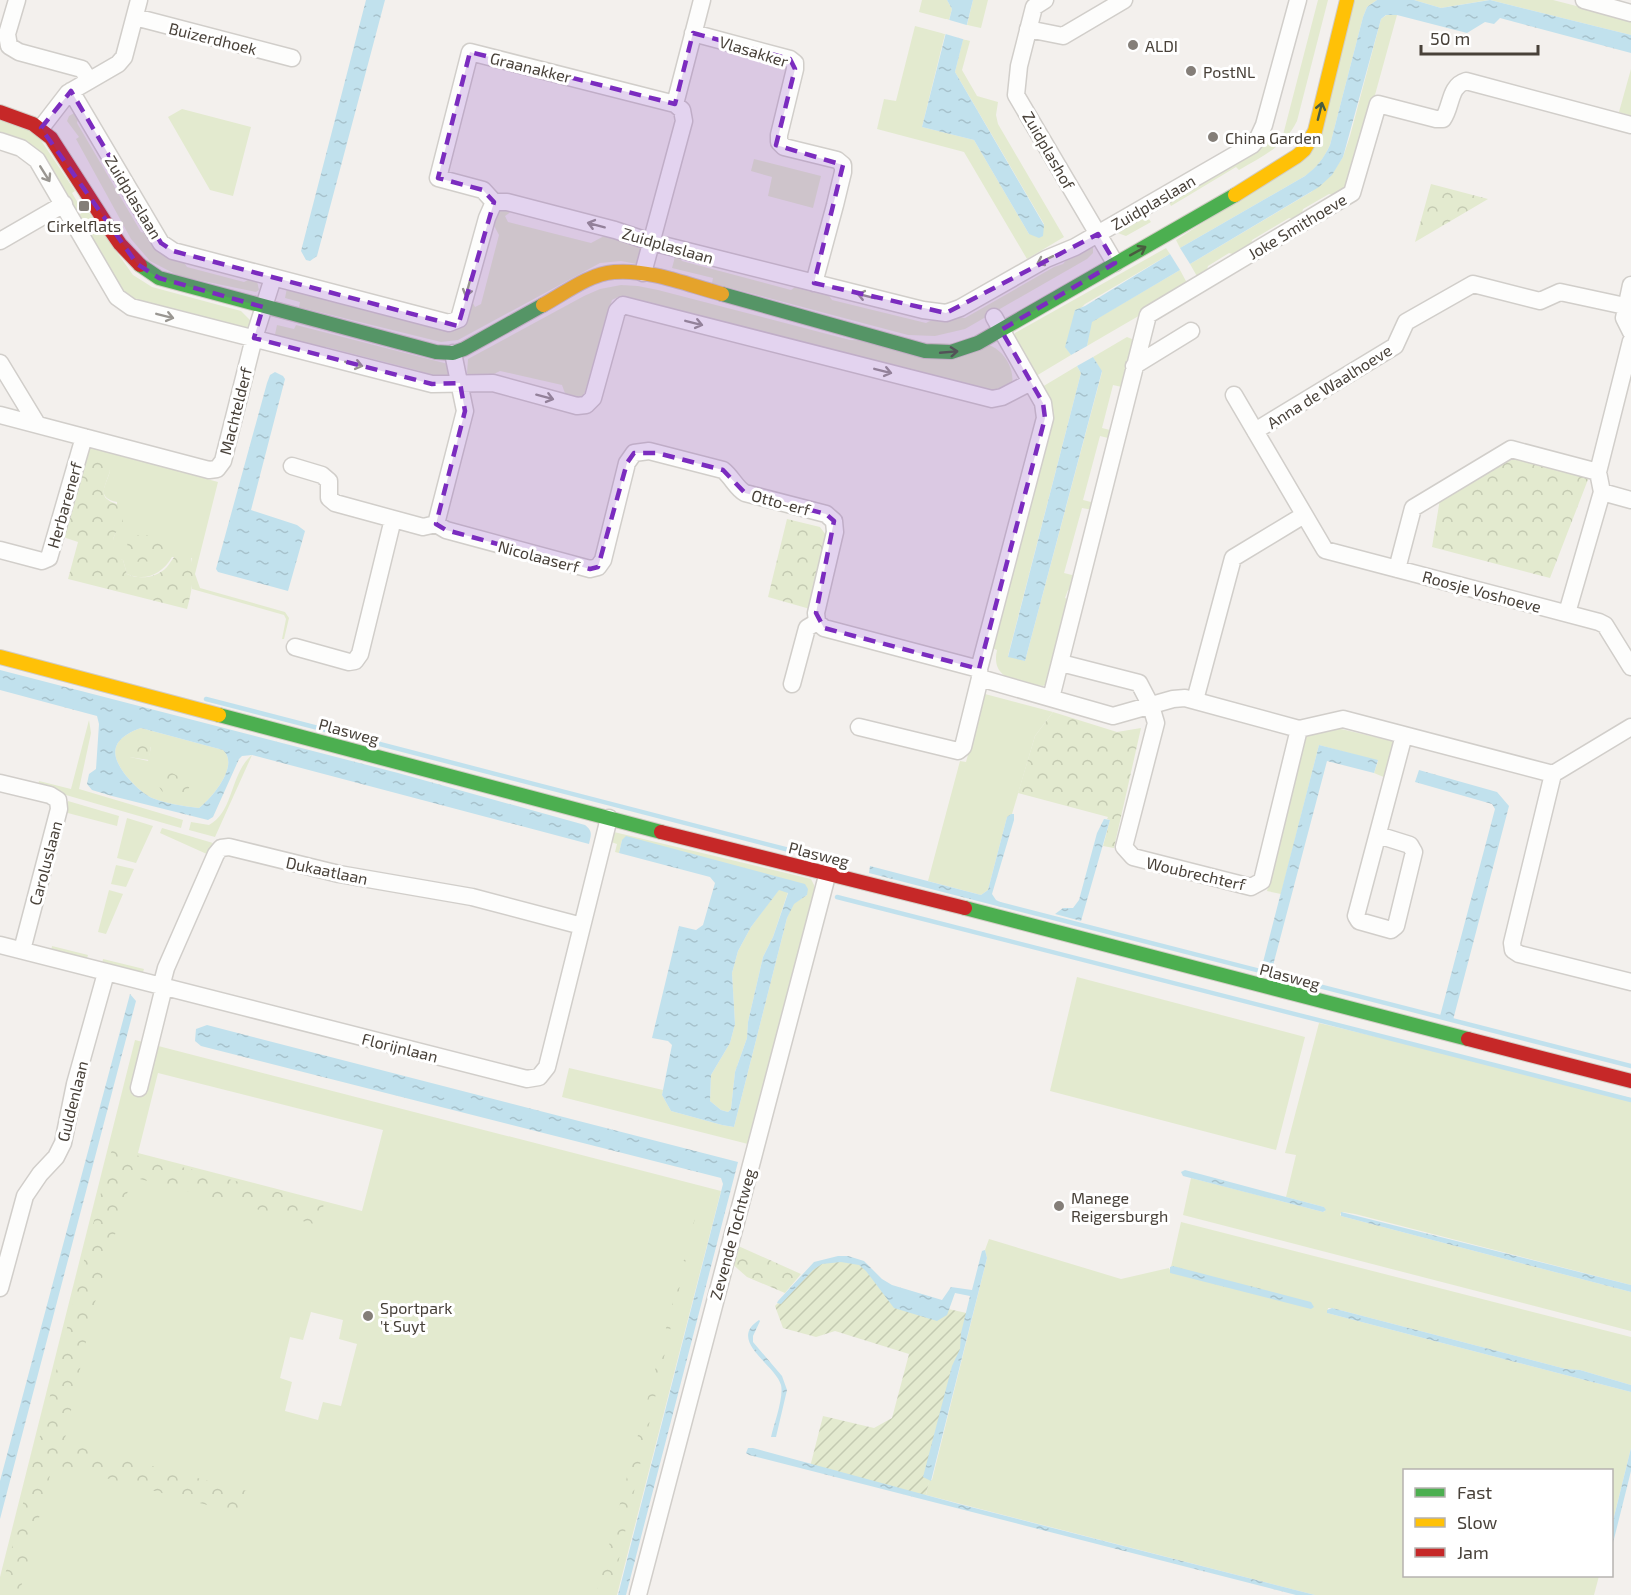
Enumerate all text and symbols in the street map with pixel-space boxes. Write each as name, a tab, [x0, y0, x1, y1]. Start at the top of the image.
street label: Buizerdhoek	[167, 18, 259, 58]
scale bar	[1421, 18, 1538, 56]
text: 50 m	[1430, 27, 1470, 49]
street label: Vlasakker	[717, 31, 791, 71]
place label: ALDI	[1145, 36, 1178, 55]
marker: ALDI	[1126, 38, 1140, 52]
street label: Graanakker	[488, 48, 574, 86]
place label: PostNL	[1203, 62, 1255, 81]
marker: PostNL	[1184, 64, 1198, 78]
one-way arrow	[1314, 102, 1326, 121]
street label: Zuidplashof	[1019, 108, 1079, 193]
place label: China Garden	[1225, 128, 1321, 147]
marker: China Garden	[1206, 130, 1220, 144]
street label: Zuidplaslaan	[102, 152, 166, 242]
one-way arrow	[40, 165, 52, 182]
street label: Zuidplaslaan	[1108, 170, 1198, 234]
street label: Joke Smithoeve	[1244, 189, 1350, 263]
marker: Cirkelflats	[77, 199, 91, 213]
place label: Cirkelflats	[47, 216, 121, 235]
one-way arrow	[587, 219, 606, 230]
street label: Zuidplaslaan	[620, 223, 716, 267]
one-way arrow	[1129, 245, 1146, 257]
one-way arrow	[1037, 254, 1055, 266]
one-way arrow	[462, 278, 473, 297]
one-way arrow	[857, 290, 876, 302]
one-way arrow	[156, 311, 175, 322]
one-way arrow	[684, 318, 703, 329]
street label: Anna de Waalhoeve	[1263, 340, 1395, 432]
one-way arrow	[938, 346, 958, 357]
one-way arrow	[345, 359, 364, 371]
street label: Machtelderf	[215, 364, 255, 457]
one-way arrow	[873, 366, 892, 378]
one-way arrow	[535, 392, 554, 403]
street label: Herbarenerf	[43, 459, 86, 550]
street label: Otto-erf	[749, 485, 813, 519]
street label: Nicolaaserf	[496, 536, 583, 576]
street label: Roosje Voshoeve	[1420, 566, 1543, 617]
street label: Plasweg	[317, 714, 381, 748]
street label: Caroluslaan	[25, 819, 65, 907]
street label: Plasweg	[787, 837, 851, 871]
street label: Dukaatlaan	[284, 852, 370, 888]
street label: Woubrechterf	[1145, 852, 1248, 894]
street label: Plasweg	[1258, 959, 1322, 993]
street label: Florijnlaan	[360, 1028, 440, 1067]
street label: Guldenlaan	[53, 1059, 91, 1143]
street label: Zevende Tochtweg	[705, 1166, 759, 1302]
place label: Manege Reigersburgh	[1071, 1188, 1168, 1225]
marker: Manege Reigersburgh	[1052, 1199, 1066, 1213]
place label: Sportpark 't Suyt	[380, 1298, 452, 1335]
marker: Sportpark 't Suyt	[361, 1309, 375, 1323]
legend	[1403, 1469, 1613, 1577]
text: Fast	[1457, 1481, 1492, 1503]
text: Slow	[1457, 1511, 1498, 1533]
text: Jam	[1457, 1541, 1489, 1563]

